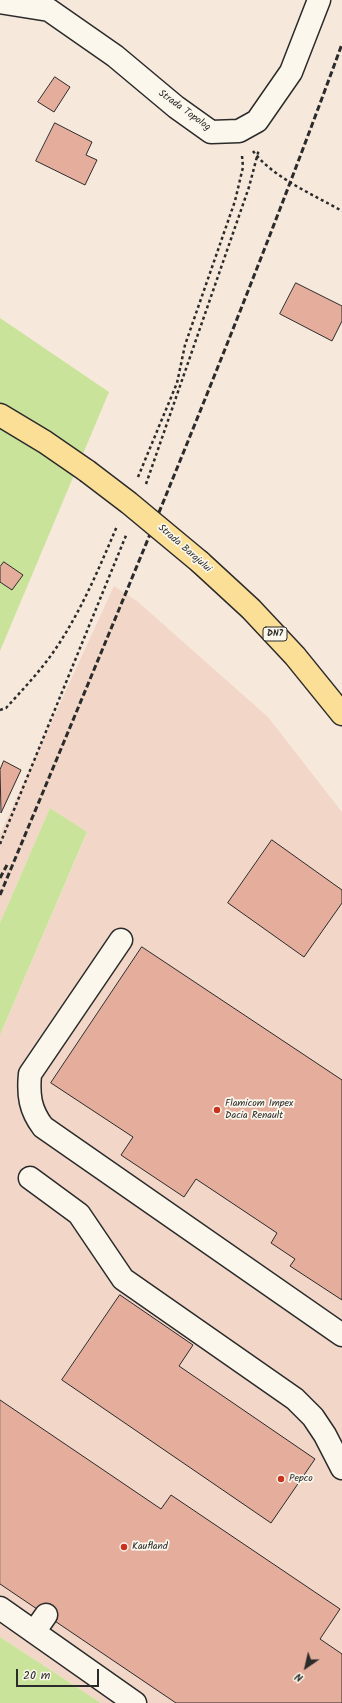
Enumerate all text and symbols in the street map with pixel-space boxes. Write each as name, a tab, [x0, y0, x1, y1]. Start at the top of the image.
street label: Strada Topolog	[155, 88, 213, 134]
street label: Strada Barajului	[155, 523, 213, 575]
road number: DN7	[263, 627, 287, 641]
place label: Flamicom Impex Dacia Renault	[225, 1098, 293, 1122]
marker: Flamicom Impex Dacia Renault	[212, 1105, 222, 1115]
place label: Pepco	[289, 1473, 313, 1485]
marker: Pepco	[276, 1474, 286, 1484]
place label: Kaufland	[132, 1541, 168, 1553]
marker: Kaufland	[119, 1542, 129, 1552]
north arrow	[286, 1647, 326, 1687]
scale bar	[18, 1661, 101, 1687]
text: 20 m	[23, 1666, 50, 1685]
text: N	[291, 1668, 307, 1686]

